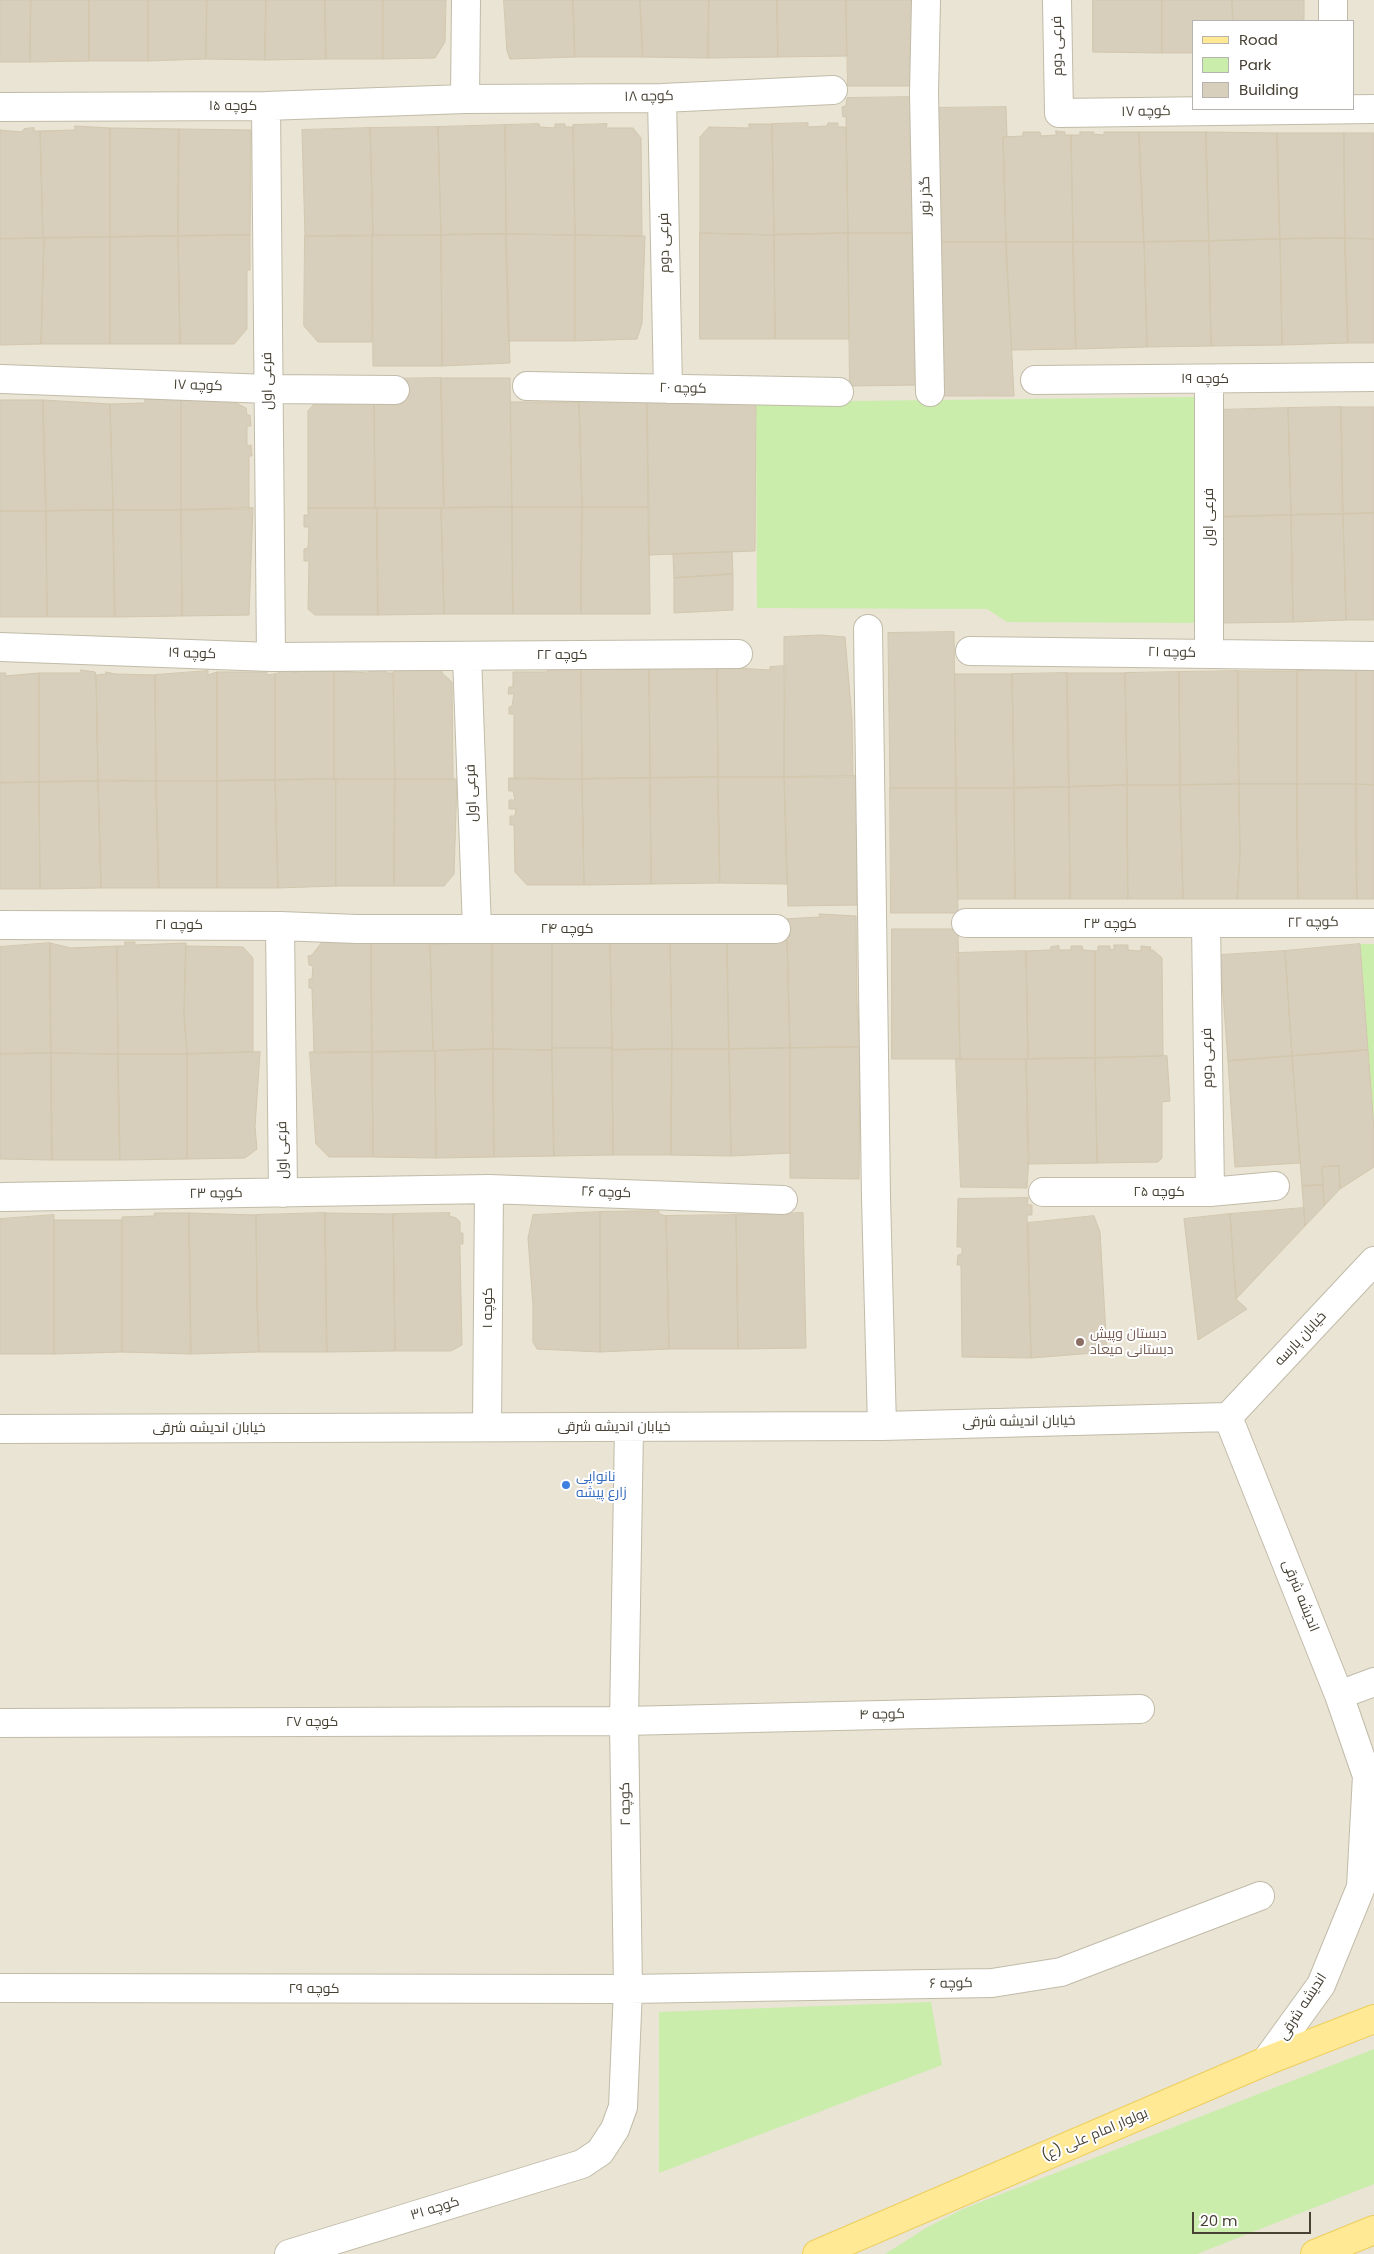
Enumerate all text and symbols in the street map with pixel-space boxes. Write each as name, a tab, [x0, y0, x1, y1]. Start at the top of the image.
street label: فرعی دوم	[1049, 16, 1067, 76]
legend	[1192, 20, 1354, 110]
text: Road	[1239, 29, 1278, 50]
text: Park	[1239, 54, 1271, 75]
text: Building	[1239, 79, 1299, 100]
street label: کوچه ۱۸	[624, 88, 674, 106]
street label: کوچه ۱۵	[209, 98, 257, 114]
street label: کوچه ۱۷	[1121, 103, 1171, 121]
street label: گذر نور	[917, 176, 935, 216]
street label: فرعی دوم	[656, 213, 674, 273]
street label: فرعی اول	[259, 352, 277, 410]
street label: کوچه ۱۹	[1181, 371, 1229, 387]
street label: کوچه ۱۷	[173, 377, 223, 395]
street label: کوچه ۲۰	[659, 380, 707, 398]
street label: فرعی اول	[1201, 488, 1217, 546]
street label: کوچه ۲۱	[1148, 644, 1196, 662]
street label: کوچه ۱۹	[168, 645, 216, 663]
street label: کوچه ۲۲	[536, 647, 588, 663]
street label: فرعی اول	[463, 764, 481, 822]
street label: کوچه ۲۲	[1287, 914, 1339, 932]
street label: کوچه ۲۳	[1083, 916, 1137, 932]
street label: کوچه ۲۱	[155, 917, 203, 933]
street label: کوچه ۲۴	[540, 921, 594, 937]
street label: فرعی دوم	[1199, 1028, 1217, 1088]
street label: فرعی اول	[274, 1121, 292, 1179]
street label: کوچه ۲۶	[580, 1184, 632, 1202]
street label: کوچه ۲۵	[1133, 1184, 1185, 1200]
street label: کوچه ۲۳	[189, 1185, 243, 1203]
street label: کوچه ۱	[480, 1288, 496, 1328]
street label: خیابان پارسه	[1272, 1308, 1330, 1370]
place label: دبستان وپیش دبستانی میعاد	[1090, 1326, 1174, 1358]
marker: دبستان وپیش دبستانی میعاد	[1074, 1336, 1086, 1348]
street label: خیابان اندیشه شرقی	[962, 1413, 1076, 1431]
street label: خیابان اندیشه شرقی	[557, 1419, 671, 1435]
street label: خیابان اندیشه شرقی	[152, 1420, 266, 1436]
place label: نانوایی زارع پیشه	[576, 1469, 627, 1501]
marker: نانوایی زارع پیشه	[560, 1479, 572, 1491]
street label: اندیشه شرقی	[1278, 1558, 1322, 1634]
street label: کوچه ۴	[859, 1706, 905, 1724]
street label: کوچه ۲۷	[286, 1714, 338, 1730]
street label: کوچه ۲	[617, 1782, 635, 1826]
street label: اندیشه شرقی	[1275, 1970, 1331, 2044]
street label: کوچه ۶	[929, 1975, 973, 1993]
street label: کوچه ۲۹	[288, 1981, 340, 1997]
street label: بولوار امام علی (ع)	[1039, 2105, 1151, 2165]
street label: کوچه ۳۱	[409, 2194, 461, 2224]
scale bar	[1194, 2202, 1313, 2234]
text: 20 m	[1200, 2210, 1238, 2231]

